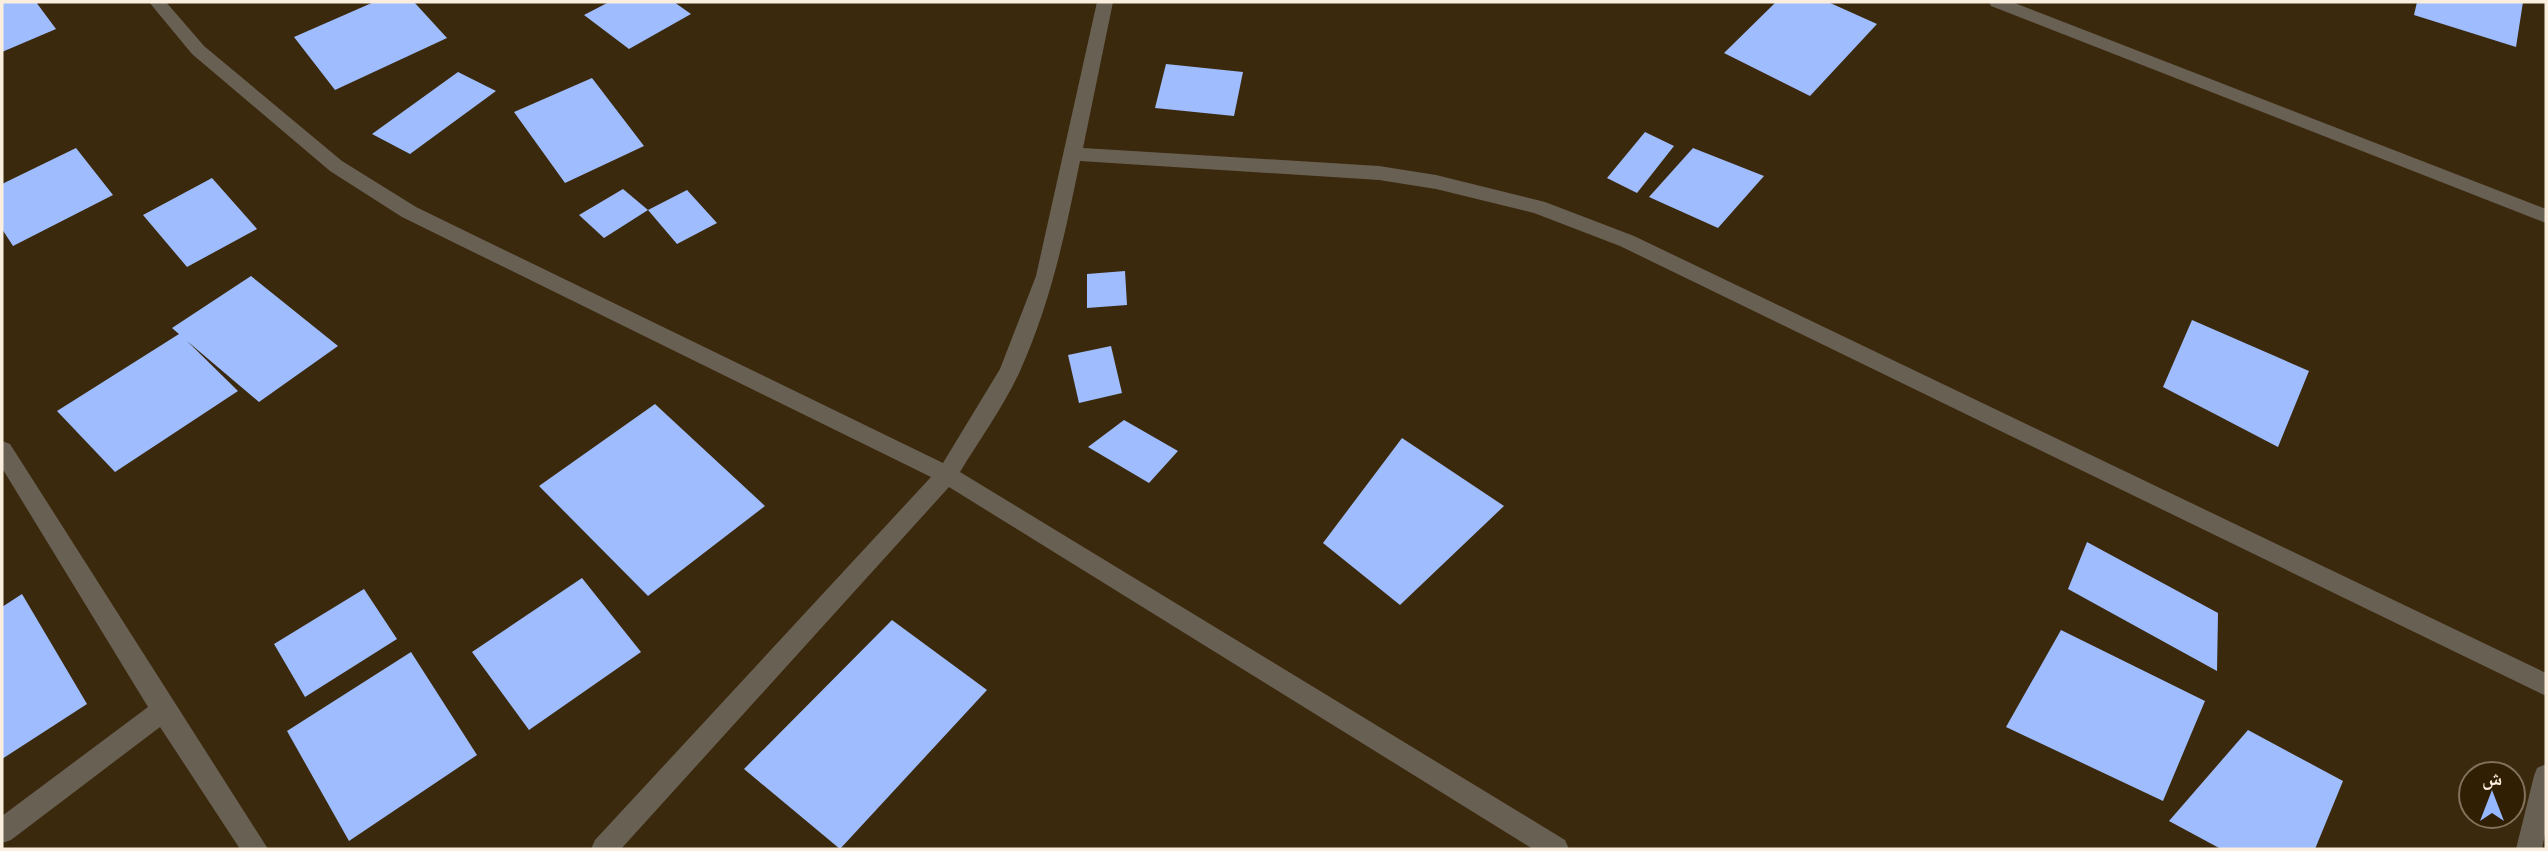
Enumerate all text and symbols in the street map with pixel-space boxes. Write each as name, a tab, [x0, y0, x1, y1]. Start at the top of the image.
north arrow	[2457, 760, 2527, 830]
text: ش	[2482, 766, 2502, 790]

